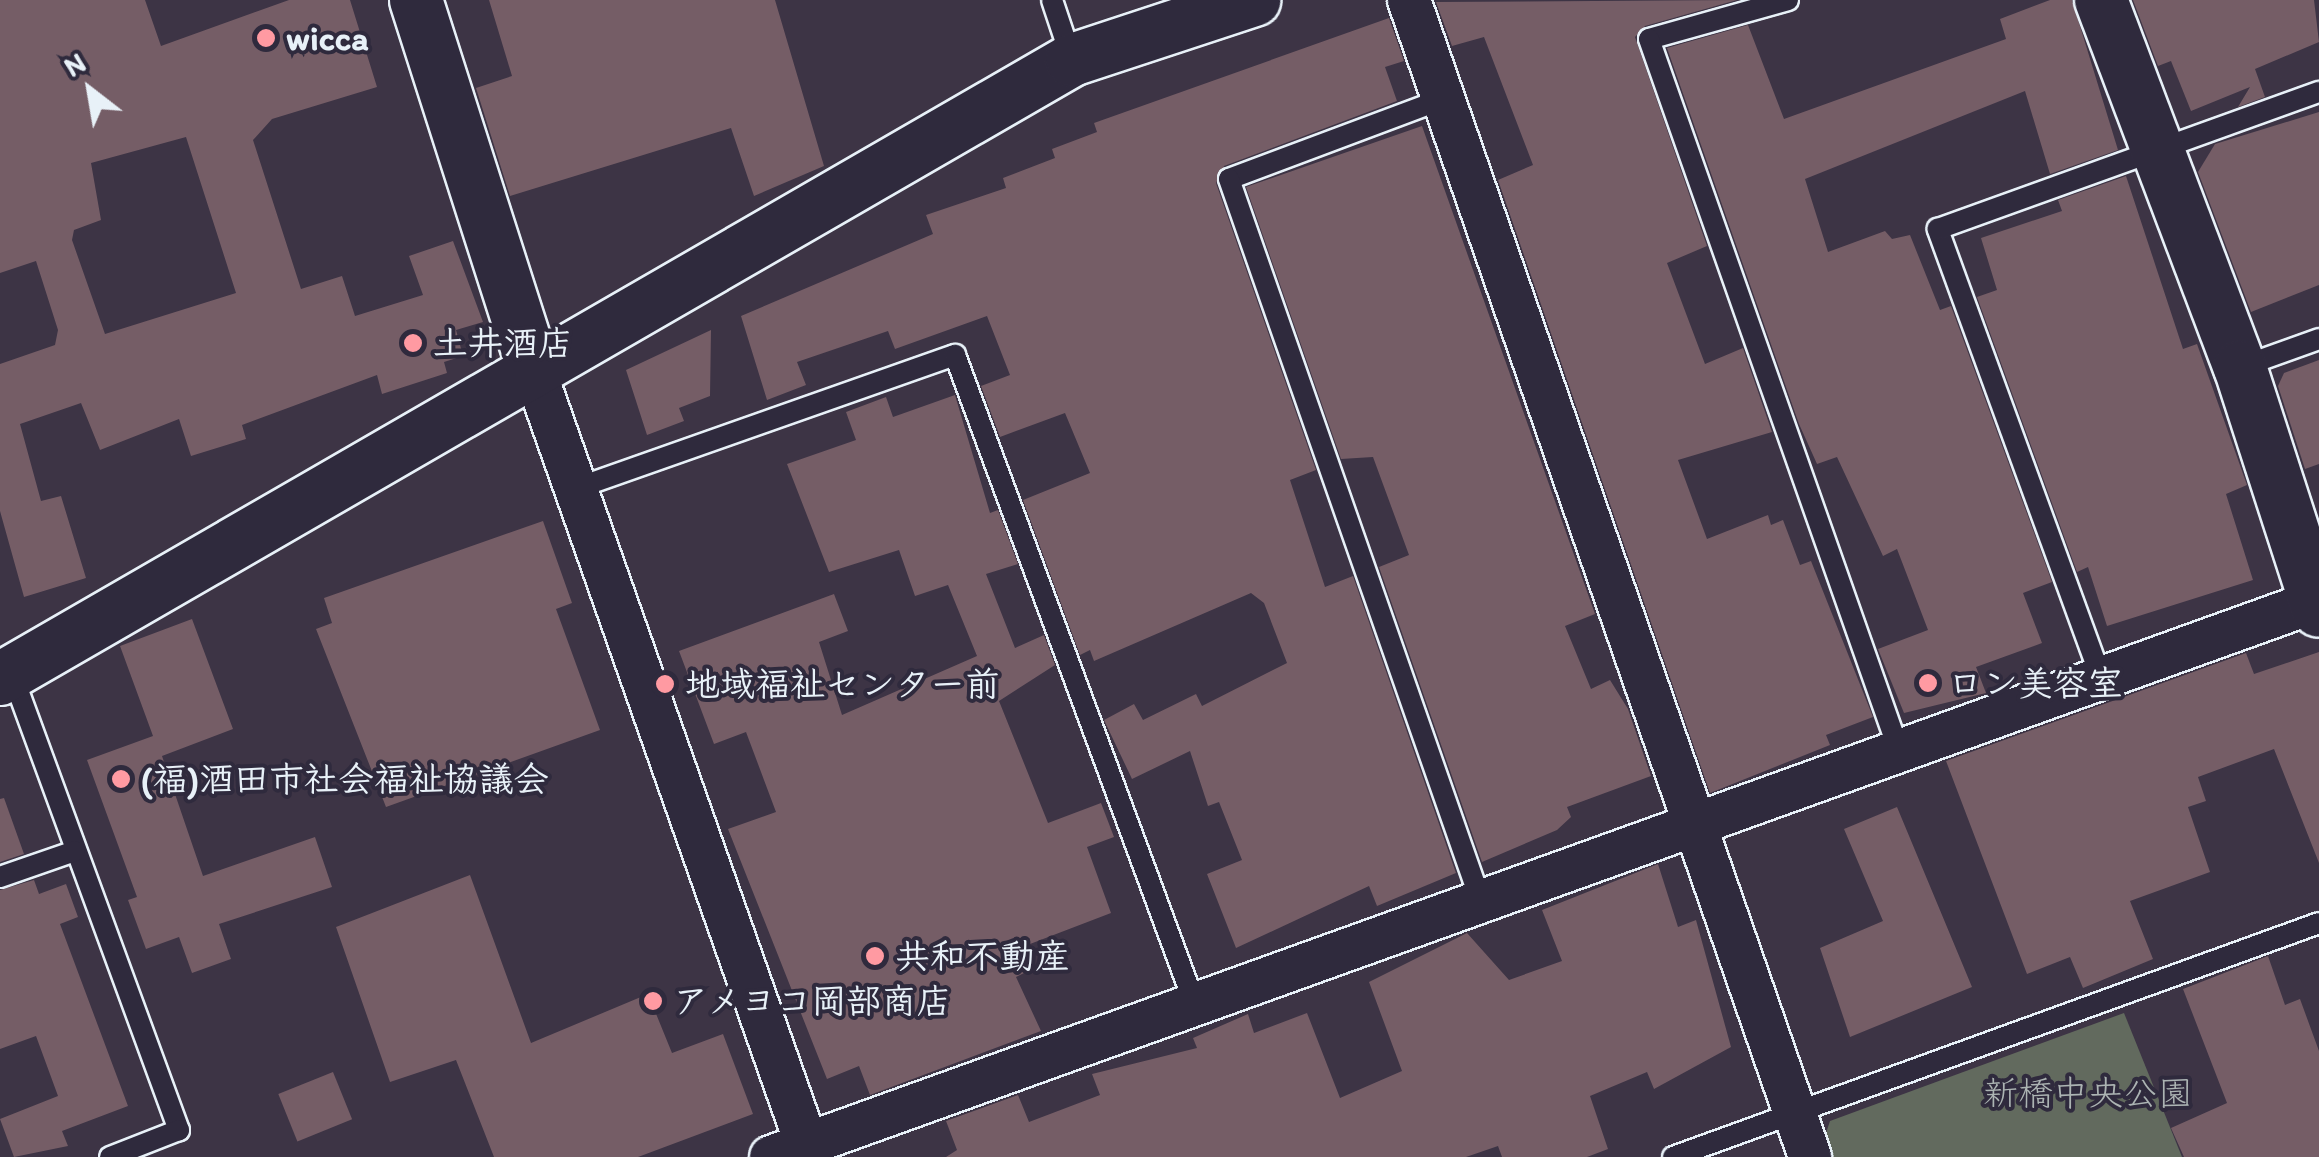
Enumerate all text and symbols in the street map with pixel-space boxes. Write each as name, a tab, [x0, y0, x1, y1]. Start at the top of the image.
place label: wicca	[286, 17, 368, 59]
marker: wicca	[255, 27, 277, 49]
north arrow	[40, 40, 140, 140]
text: N	[58, 45, 91, 84]
place label: 土井酒店	[433, 322, 573, 364]
marker: 土井酒店	[402, 332, 424, 354]
place label: ロン美容室	[1948, 662, 2123, 704]
place label: 地域福祉センター前	[685, 663, 1000, 705]
marker: ロン美容室	[1917, 672, 1939, 694]
marker: 地域福祉センター前	[654, 673, 676, 695]
place label: (福)酒田市社会福祉協議会	[141, 758, 549, 800]
marker: (福)酒田市社会福祉協議会	[110, 768, 132, 790]
place label: 共和不動産	[895, 935, 1070, 977]
marker: 共和不動産	[864, 945, 886, 967]
place label: アメヨコ岡部商店	[673, 980, 953, 1022]
marker: アメヨコ岡部商店	[642, 990, 664, 1012]
park label: 新橋中央公園	[1983, 1072, 2193, 1114]

